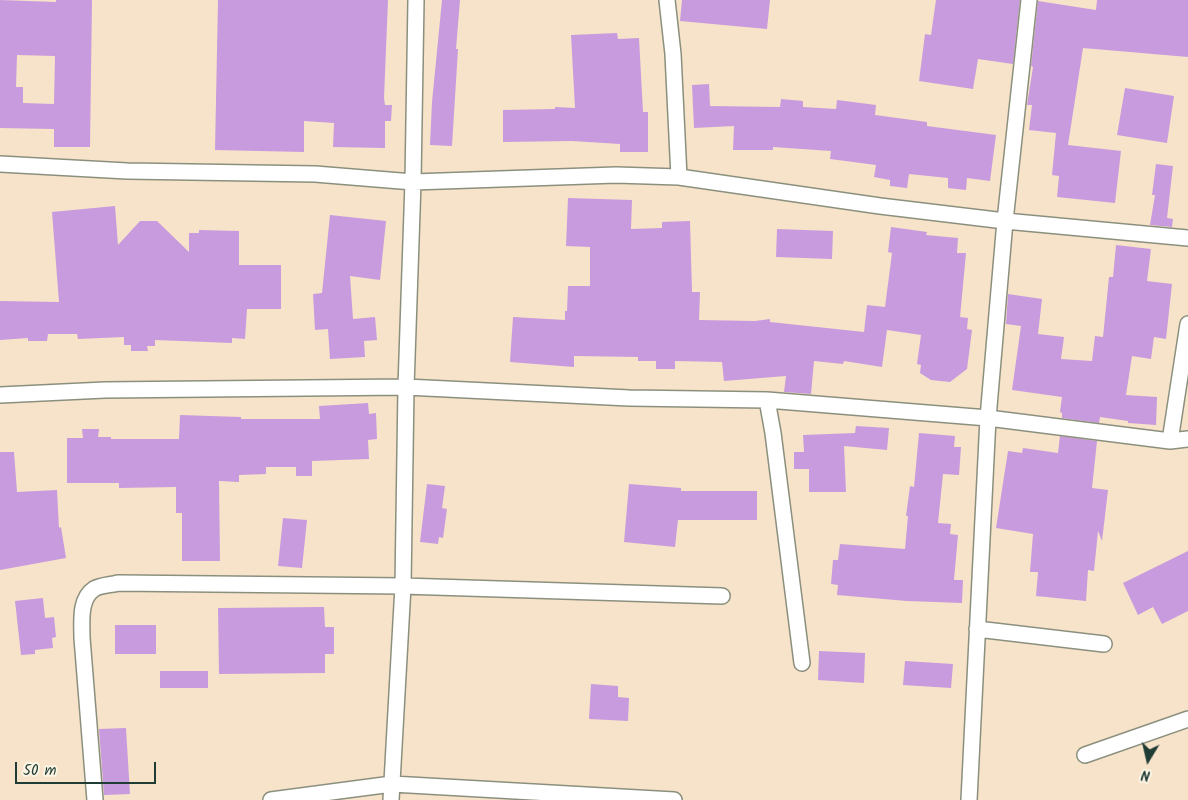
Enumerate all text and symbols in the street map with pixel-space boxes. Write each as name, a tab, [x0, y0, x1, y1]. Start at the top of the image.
north arrow	[1123, 735, 1173, 785]
scale bar	[18, 752, 159, 784]
text: 50 m	[23, 759, 57, 783]
text: N	[1140, 763, 1152, 786]

